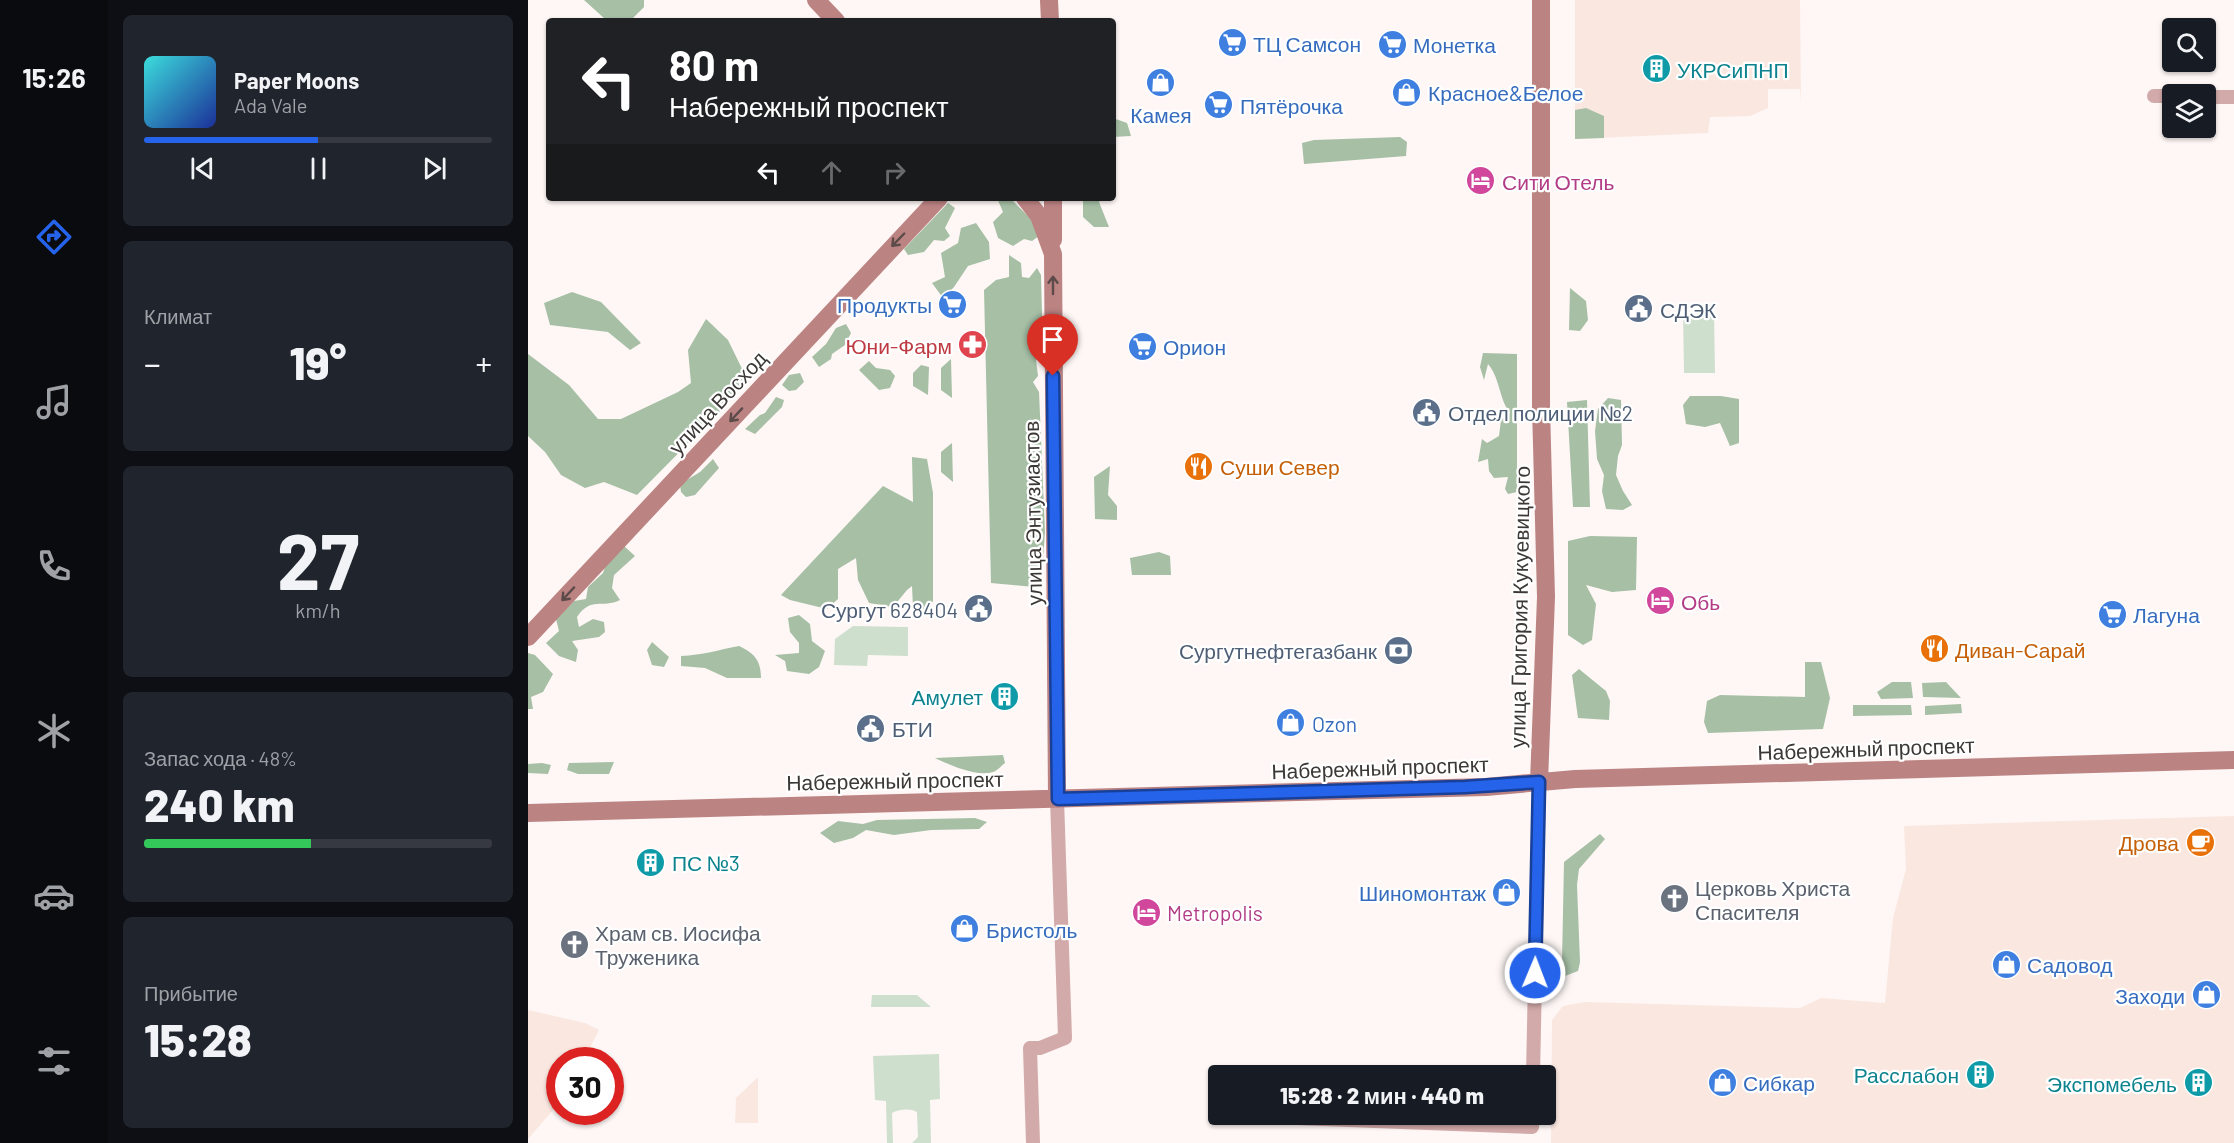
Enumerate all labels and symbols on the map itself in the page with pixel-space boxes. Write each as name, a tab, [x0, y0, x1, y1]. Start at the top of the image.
supermarket icon: ТЦ Самсон	[1216, 27, 1248, 59]
supermarket icon: Монетка	[1376, 28, 1408, 60]
place label: ТЦ Самсон	[1253, 31, 1361, 56]
place label: Монетка	[1413, 32, 1496, 57]
building icon: УКРСиПНП	[1640, 53, 1672, 85]
place label: УКРСиПНП	[1677, 57, 1789, 82]
shop icon: Камея	[1145, 67, 1177, 99]
shop icon: Красное&Белое	[1391, 76, 1423, 108]
place label: Красное&Белое	[1428, 80, 1583, 105]
supermarket icon: Пятёрочка	[1203, 89, 1235, 121]
place label: Пятёрочка	[1240, 93, 1343, 118]
place label: Камея	[1130, 102, 1192, 127]
hotel icon: Сити Отель	[1465, 165, 1497, 197]
place label: Сити Отель	[1502, 169, 1614, 194]
one-way arrow	[891, 233, 905, 248]
one-way arrow	[1047, 276, 1059, 296]
supermarket icon: Продукты	[937, 288, 969, 320]
place label: Продукты	[837, 292, 932, 317]
public building icon: СДЭК	[1623, 293, 1655, 325]
place label: СДЭК	[1660, 297, 1717, 322]
pin	[1027, 314, 1078, 376]
pharmacy icon: Юни-Фарм	[957, 329, 989, 361]
supermarket icon: Орион	[1126, 330, 1158, 362]
place label: Юни-Фарм	[845, 333, 952, 358]
place label: Орион	[1163, 334, 1226, 359]
street label: улица Восход	[663, 345, 771, 459]
public building icon: Отдел полиции №2	[1411, 396, 1443, 428]
place label: Отдел полиции №2	[1448, 400, 1633, 425]
one-way arrow	[729, 407, 744, 422]
street label: улица Энтузиастов	[1018, 420, 1046, 606]
restaurant icon: Суши Север	[1183, 450, 1215, 482]
place label: Суши Север	[1220, 454, 1340, 479]
street label: улица Григория Кукуевицкого	[1504, 466, 1534, 748]
hotel icon: Обь	[1644, 585, 1676, 617]
one-way arrow	[561, 586, 575, 601]
place label: Обь	[1681, 589, 1720, 614]
public building icon: Сургут 628404	[963, 593, 995, 625]
place label: Сургут 628404	[821, 597, 958, 622]
supermarket icon: Лагуна	[2096, 598, 2128, 630]
place label: Лагуна	[2133, 602, 2200, 627]
restaurant icon: Диван-Сарай	[1918, 633, 1950, 665]
bank icon: Сургутнефтегазбанк	[1382, 634, 1414, 666]
place label: Диван-Сарай	[1955, 637, 2086, 662]
place label: Сургутнефтегазбанк	[1179, 638, 1378, 663]
building icon: Амулет	[988, 680, 1020, 712]
place label: Амулет	[911, 684, 983, 709]
shop icon: Ozon	[1275, 707, 1307, 739]
place label: Ozon	[1312, 711, 1357, 736]
public building icon: БТИ	[855, 712, 887, 744]
place label: БТИ	[892, 716, 933, 741]
street label: Набережный проспект	[1757, 732, 1975, 764]
street label: Набережный проспект	[1271, 751, 1489, 783]
street label: Набережный проспект	[786, 766, 1004, 794]
cafe icon: Дрова	[2184, 826, 2216, 858]
place label: Дрова	[2119, 830, 2179, 855]
building icon: ПС №3	[635, 846, 667, 878]
place label: ПС №3	[672, 850, 740, 875]
place label: Церковь Христа Спасителя	[1695, 875, 1851, 924]
shop icon: Шиномонтаж	[1491, 876, 1523, 908]
place label: Шиномонтаж	[1359, 880, 1486, 905]
church icon: Церковь Христа Спасителя	[1658, 883, 1690, 915]
hotel icon: Metropolis	[1130, 896, 1162, 928]
place label: Metropolis	[1167, 900, 1263, 925]
shop icon: Бристоль	[949, 913, 981, 945]
place label: Бристоль	[986, 917, 1078, 942]
place label: Храм св. Иосифа Труженика	[595, 920, 761, 969]
church icon: Храм св. Иосифа Труженика	[558, 928, 590, 960]
position arrow	[1503, 941, 1567, 1005]
shop icon: Садовод	[1990, 948, 2022, 980]
place label: Садовод	[2027, 952, 2112, 977]
shop icon: Заходи	[2190, 979, 2222, 1011]
place label: Заходи	[2115, 983, 2185, 1008]
speed limit sign: 30	[546, 1047, 624, 1125]
building icon: Расслабон	[1964, 1058, 1996, 1090]
place label: Расслабон	[1854, 1062, 1959, 1087]
shop icon: Сибкар	[1706, 1066, 1738, 1098]
building icon: Экспомебель	[2182, 1067, 2214, 1099]
place label: Сибкар	[1743, 1070, 1815, 1095]
place label: Экспомебель	[2047, 1071, 2177, 1096]

